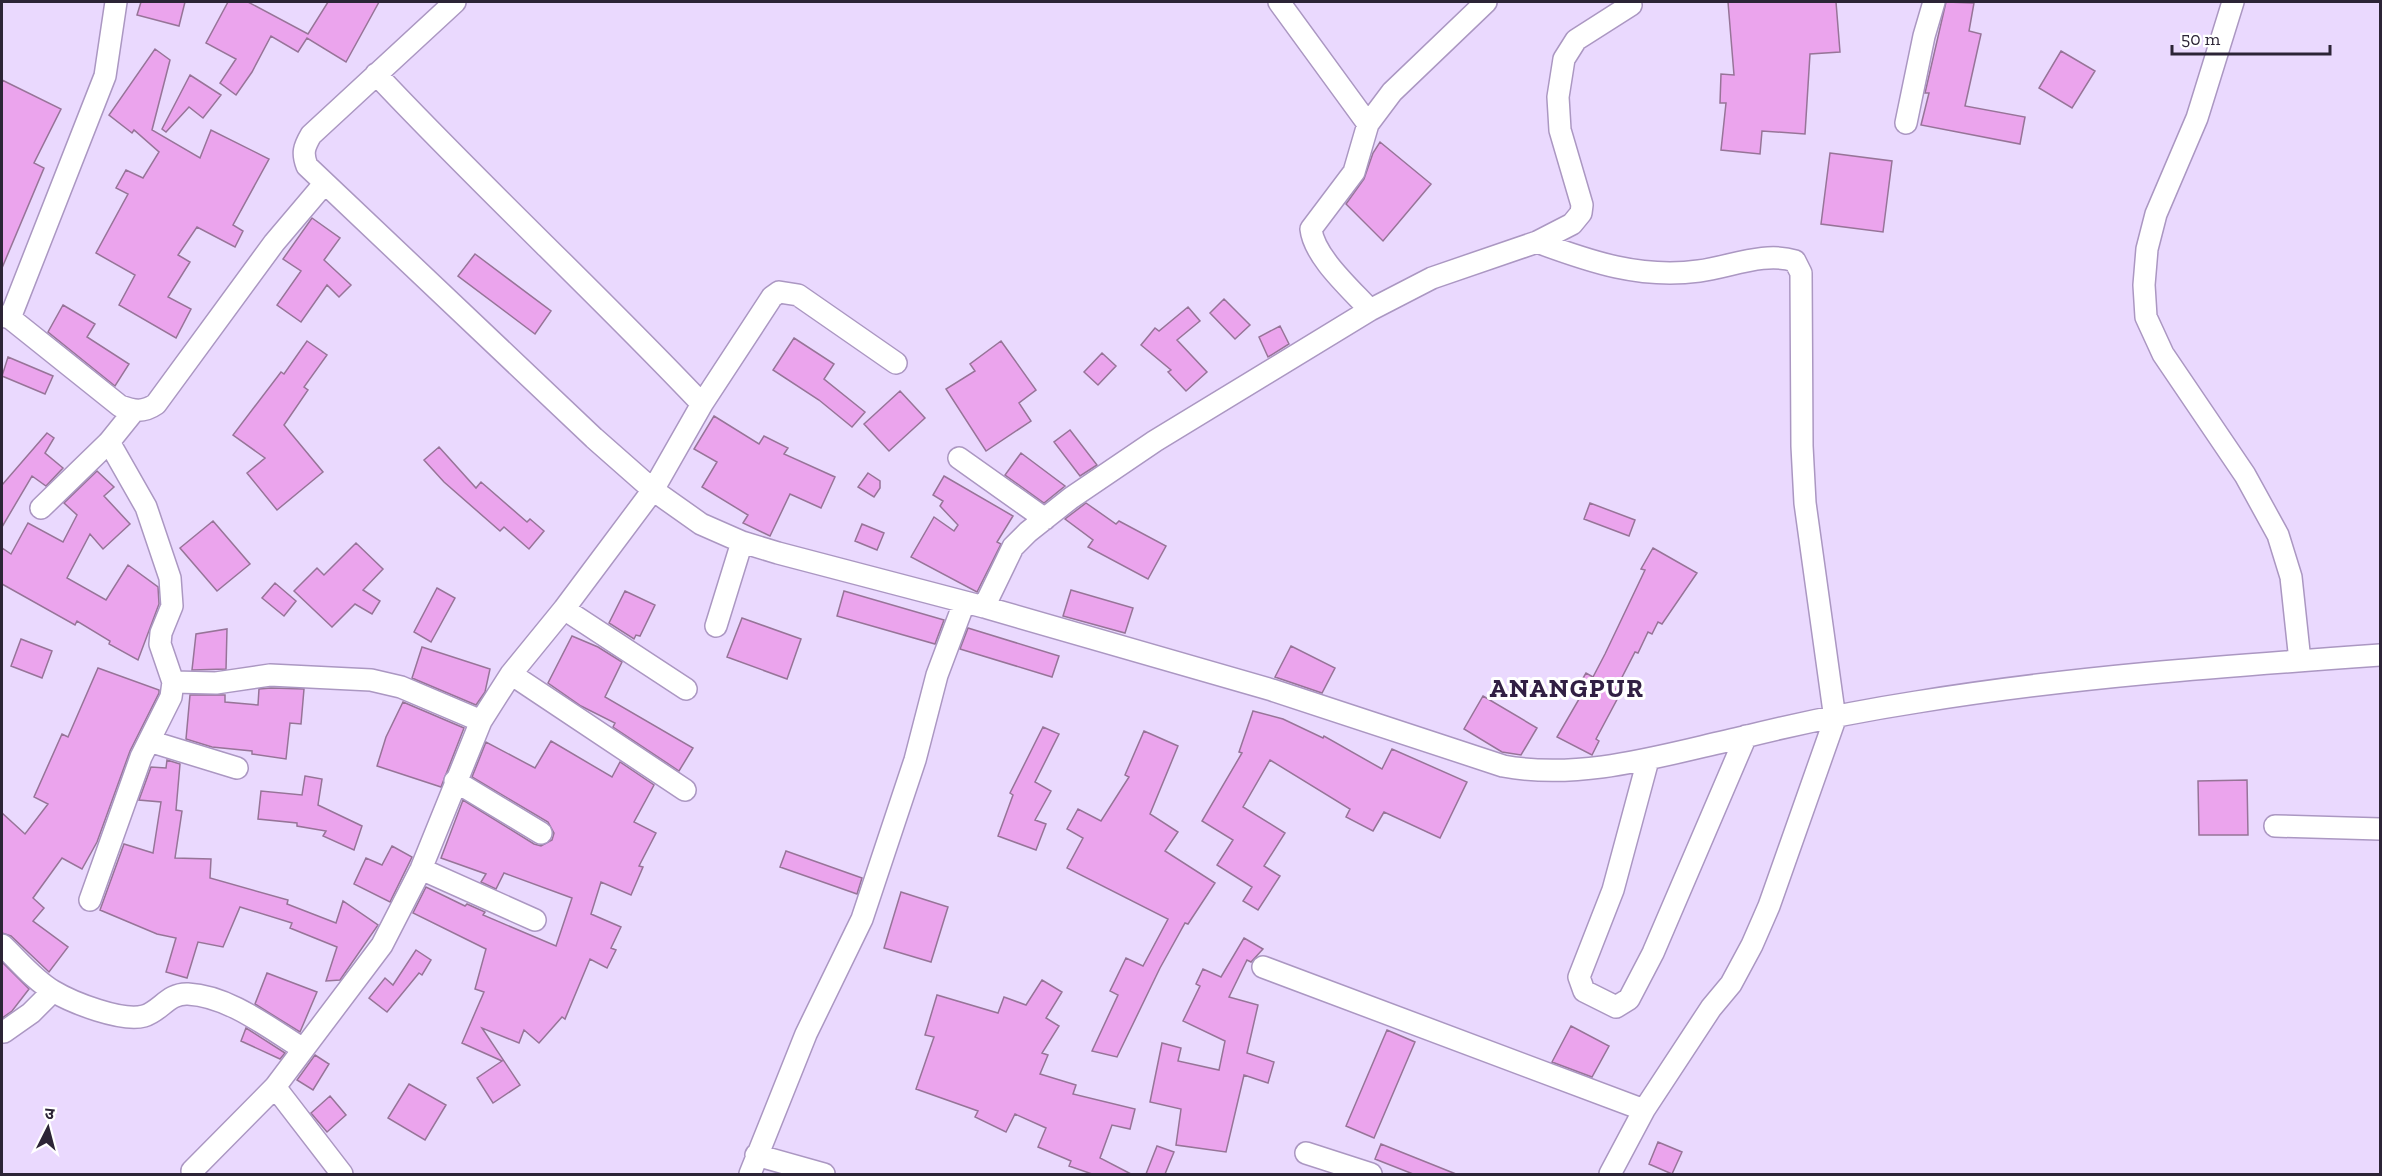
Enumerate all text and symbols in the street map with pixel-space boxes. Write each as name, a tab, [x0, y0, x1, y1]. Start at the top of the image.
scale bar	[2172, 18, 2330, 56]
text: 50 m	[2181, 28, 2221, 50]
district label: ANANGPUR	[1490, 672, 1644, 704]
north arrow	[18, 1098, 78, 1158]
text: उ	[44, 1104, 56, 1124]

